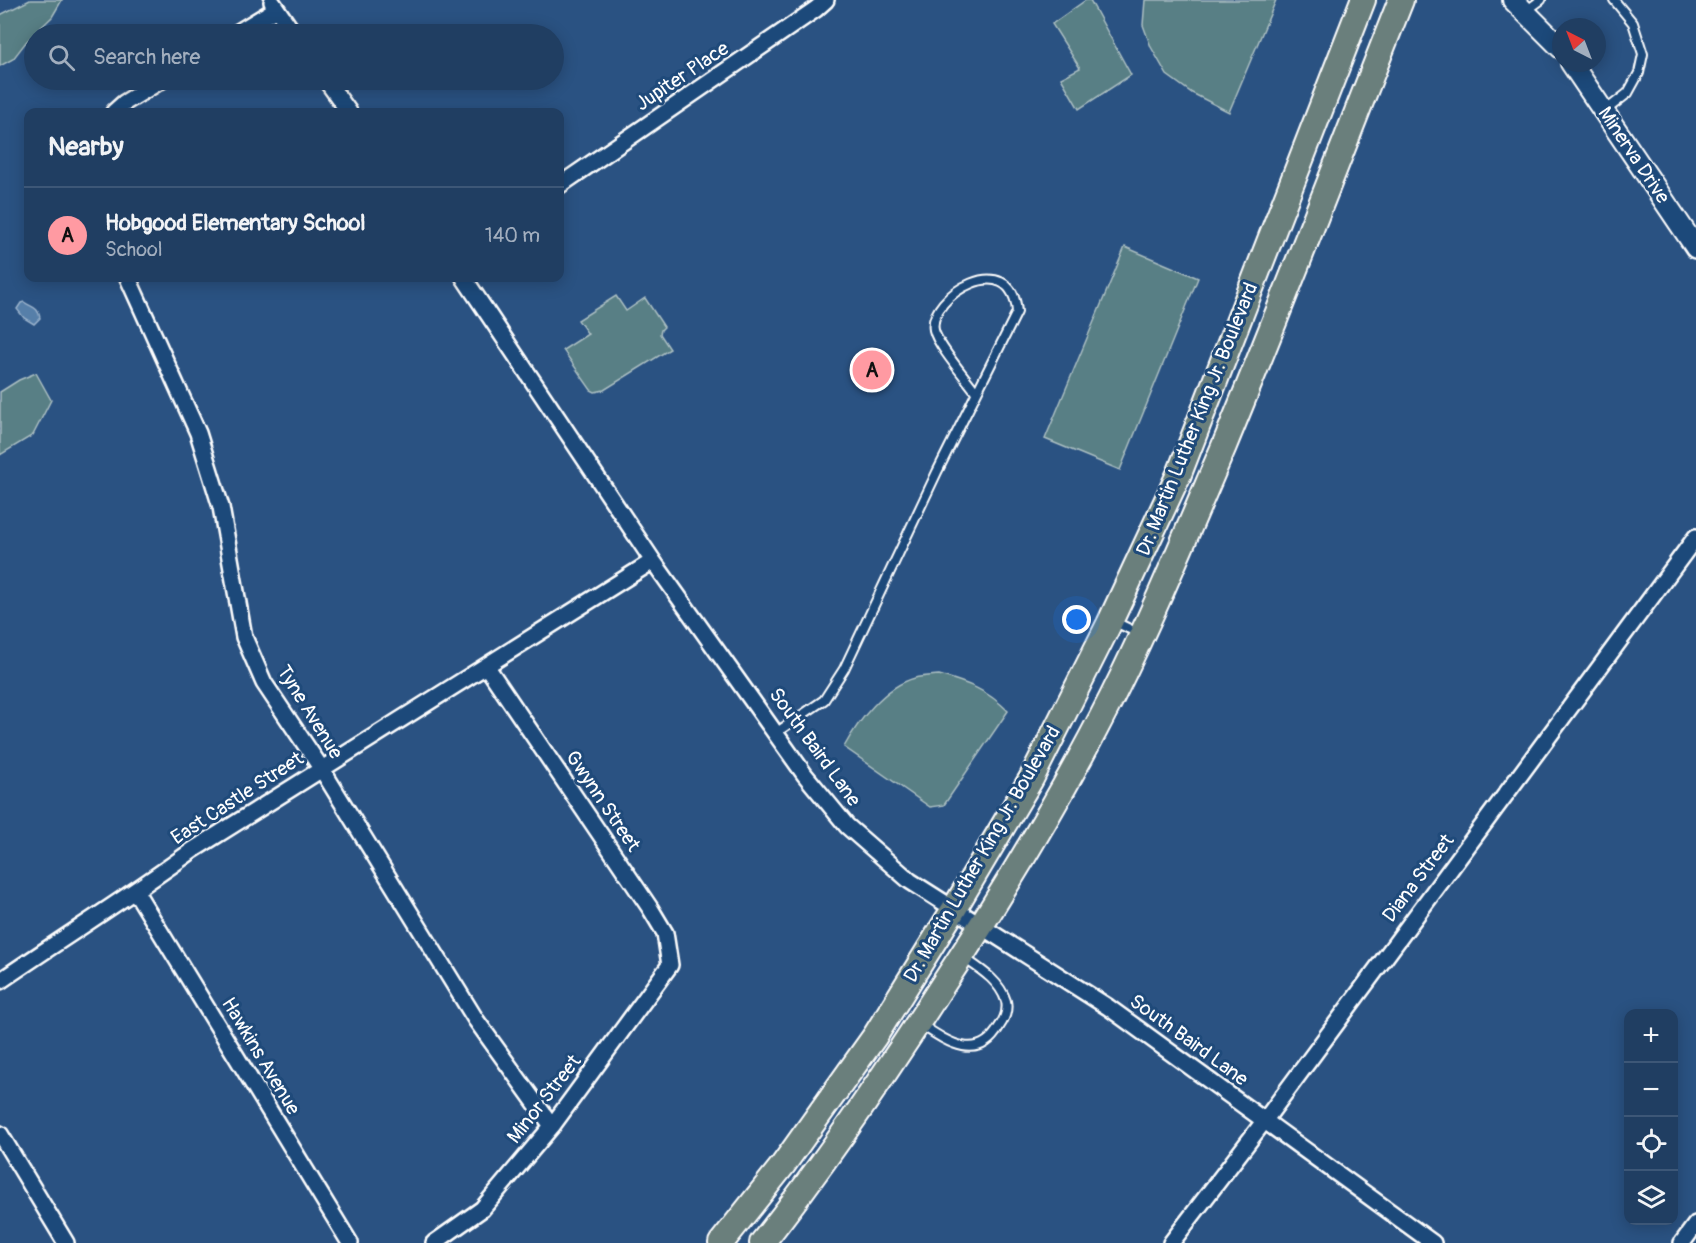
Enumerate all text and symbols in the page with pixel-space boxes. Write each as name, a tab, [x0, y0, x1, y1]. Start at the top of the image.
north arrow	[1552, 18, 1606, 72]
search box	[24, 24, 564, 90]
street label: Jupiter Place	[631, 36, 734, 116]
icon: search	[45, 41, 78, 74]
text: Search here	[93, 43, 200, 71]
street label: Minerva Drive	[1592, 102, 1676, 208]
text: Nearby	[48, 131, 124, 163]
text: Hobgood Elementary School	[105, 209, 366, 237]
text: A	[61, 223, 74, 248]
text: 140 m	[485, 223, 540, 248]
text: School	[105, 237, 162, 262]
street label: Dr. Martin Luther King Jr. Boulevard	[1131, 279, 1263, 559]
pin: A	[852, 348, 892, 392]
your location	[1062, 605, 1091, 634]
street label: Tyne Avenue	[271, 660, 349, 764]
street label: South Baird Lane	[764, 683, 866, 811]
street label: Dr. Martin Luther King Jr. Boulevard	[898, 721, 1066, 987]
street label: East Castle Street	[166, 745, 309, 850]
street label: Gwynn Street	[560, 746, 646, 857]
street label: Diana Street	[1377, 828, 1460, 927]
street label: South Baird Lane	[1125, 989, 1253, 1091]
street label: Hawkins Avenue	[216, 993, 306, 1119]
map controls	[1624, 1009, 1678, 1225]
button: +	[1624, 1009, 1678, 1063]
street label: Minor Street	[502, 1049, 587, 1148]
button: −	[1624, 1063, 1678, 1117]
button: locate	[1624, 1117, 1678, 1171]
button: layers	[1624, 1171, 1678, 1225]

